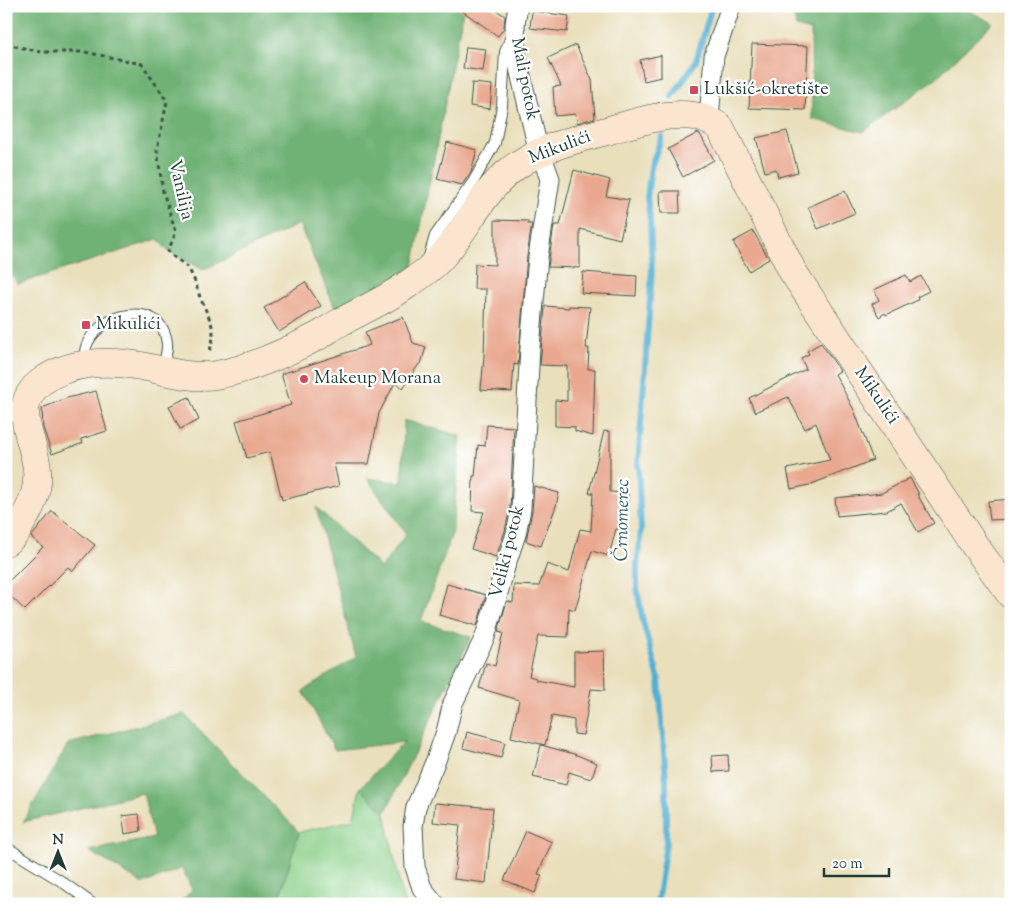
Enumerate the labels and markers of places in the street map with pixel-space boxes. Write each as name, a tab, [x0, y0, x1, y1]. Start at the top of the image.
place label: Lukšić-okretište	[704, 77, 829, 103]
marker: Lukšić-okretište	[688, 84, 700, 96]
place label: Mikulići	[96, 312, 161, 338]
marker: Mikulići	[80, 319, 92, 331]
place label: Makeup Morana	[314, 366, 441, 392]
marker: Makeup Morana	[298, 373, 310, 385]

